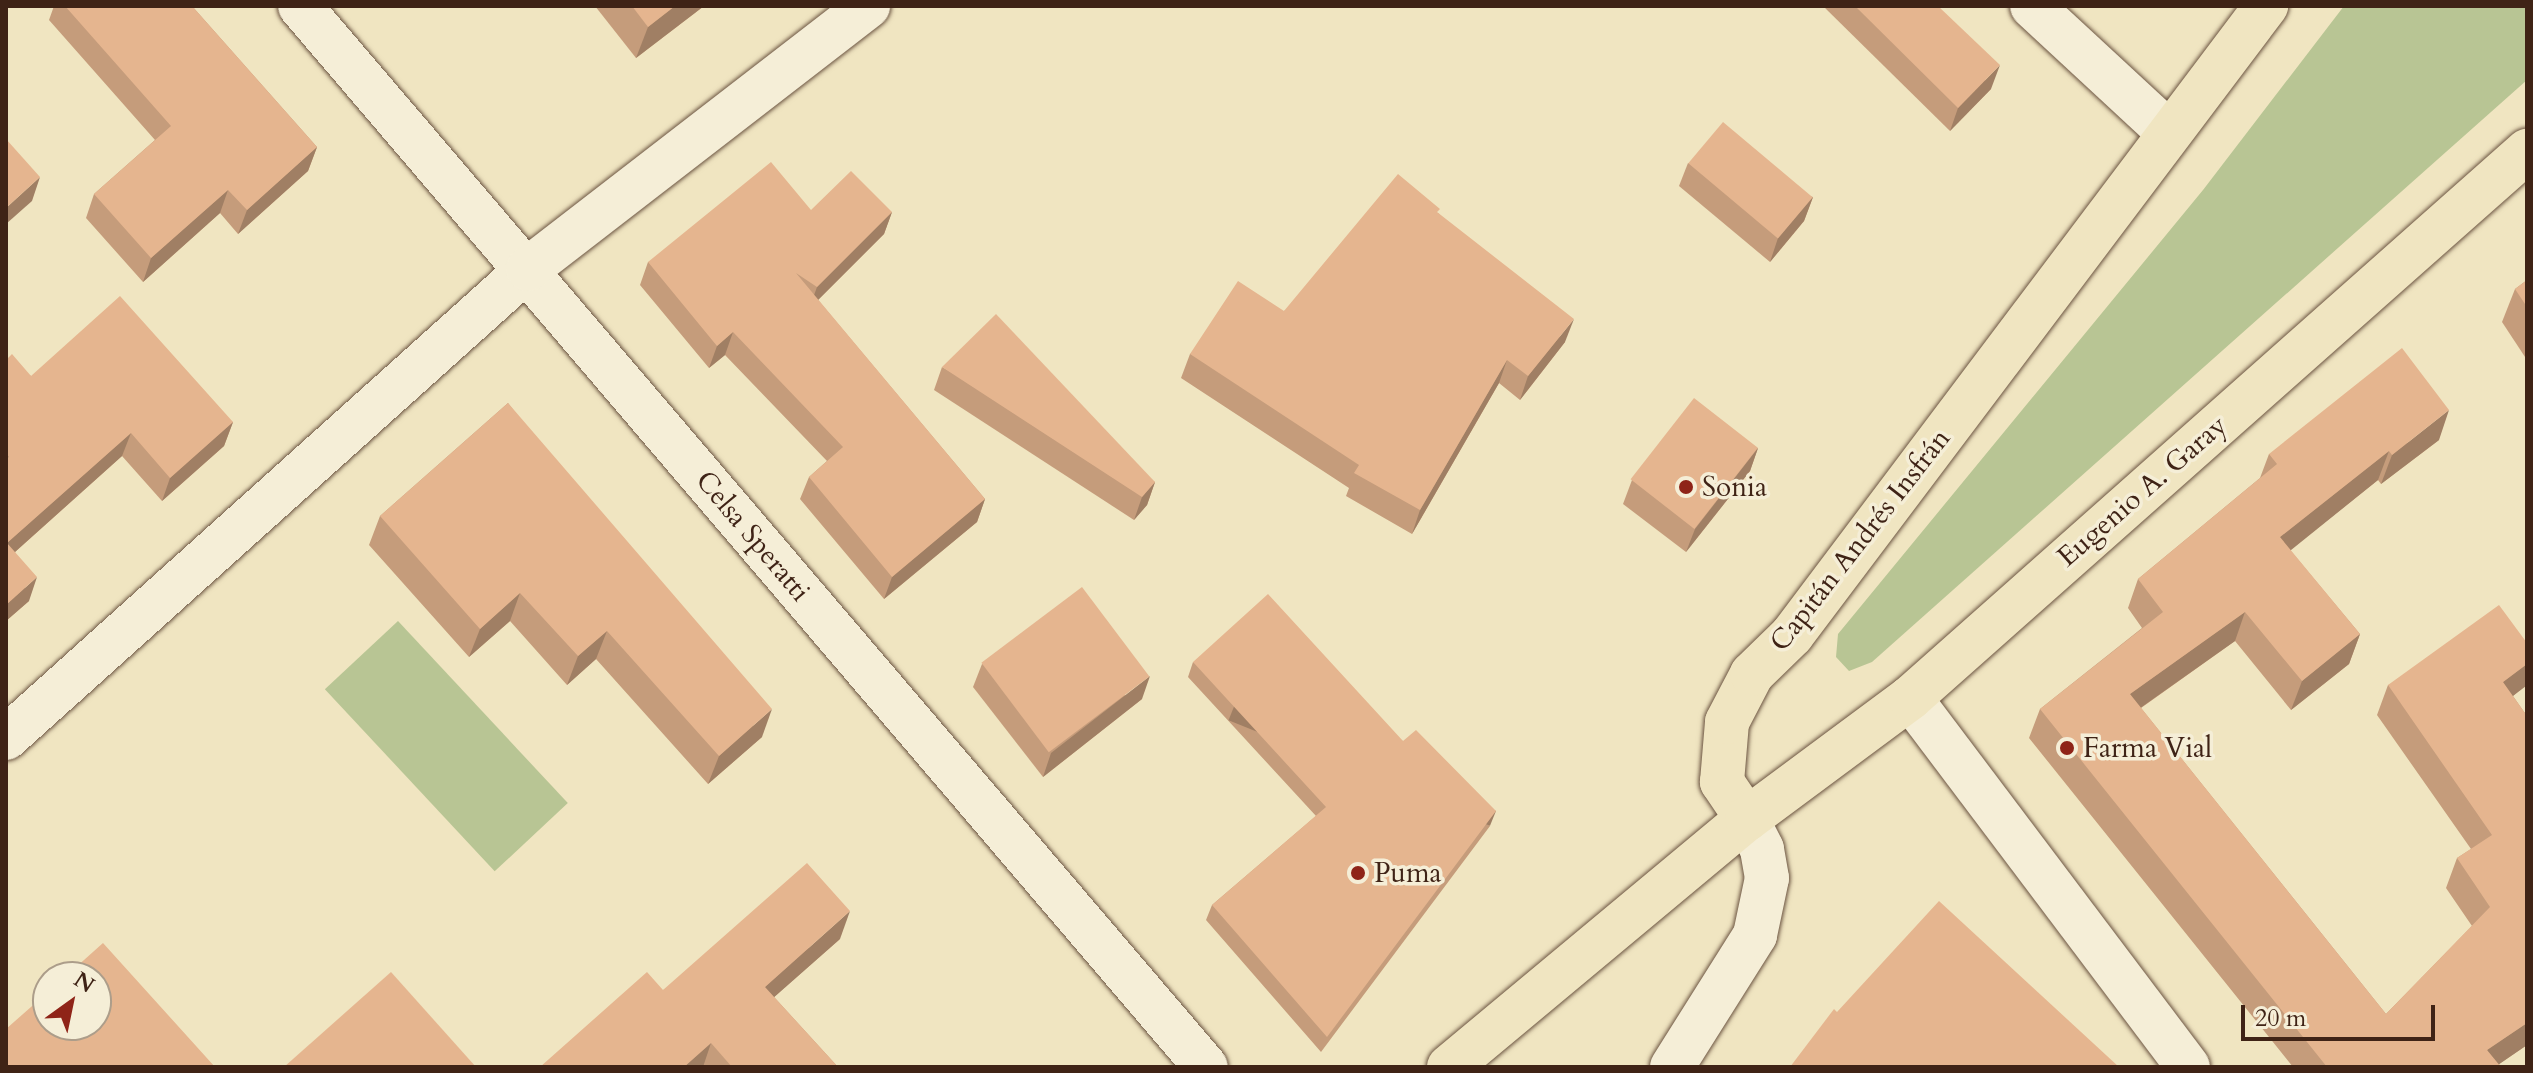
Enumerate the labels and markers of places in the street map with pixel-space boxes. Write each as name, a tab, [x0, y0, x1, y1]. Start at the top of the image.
place label: Sonia	[1702, 470, 1767, 504]
marker: Sonia	[1677, 478, 1695, 496]
place label: Farma Vial	[2083, 731, 2212, 765]
marker: Farma Vial	[2058, 739, 2076, 757]
place label: Puma	[1374, 856, 1442, 890]
marker: Puma	[1349, 864, 1367, 882]

